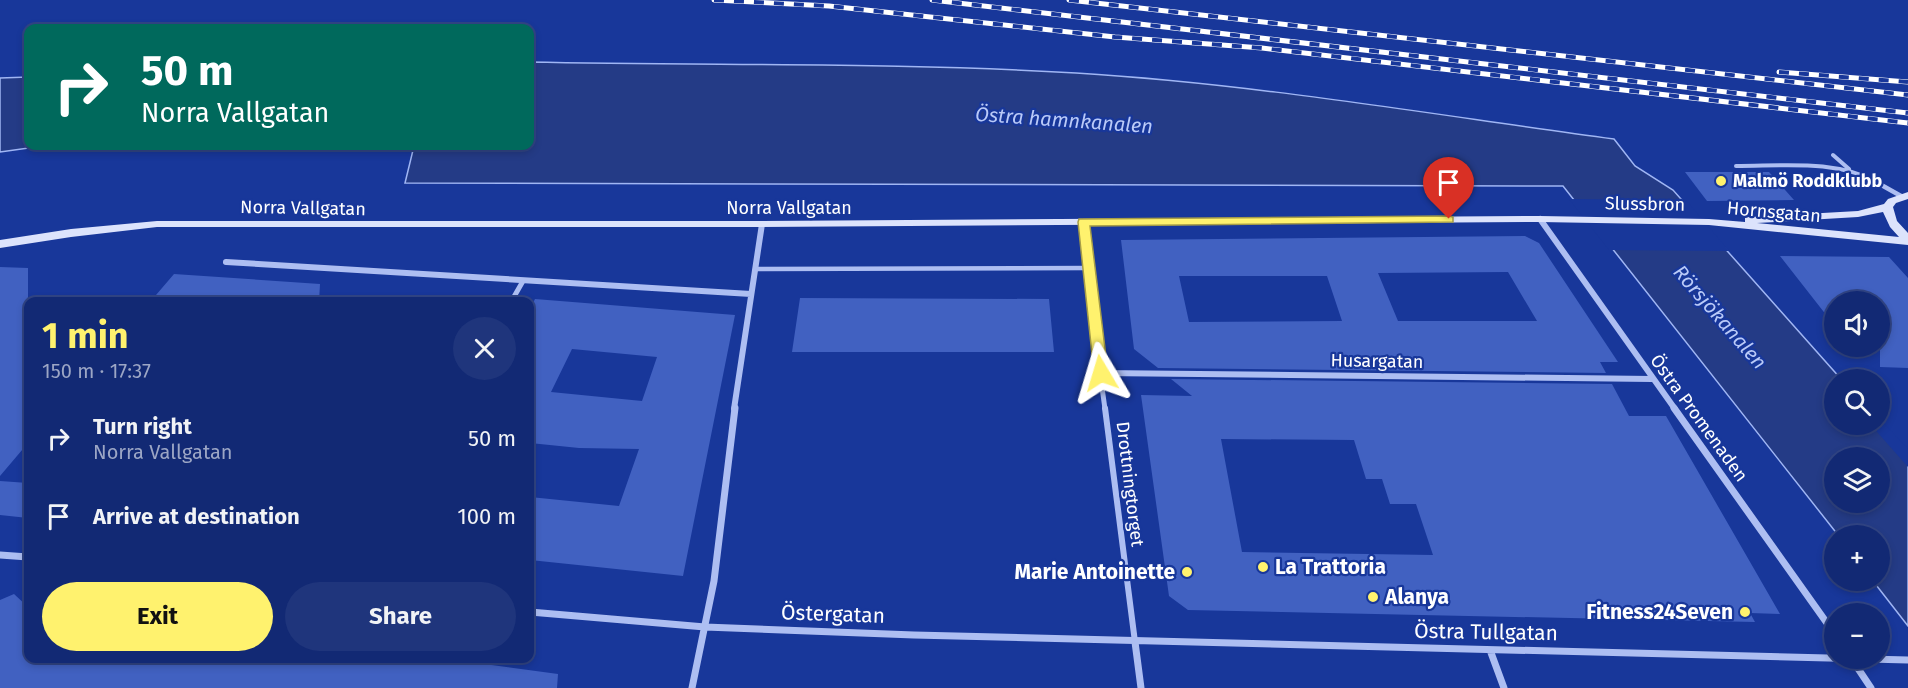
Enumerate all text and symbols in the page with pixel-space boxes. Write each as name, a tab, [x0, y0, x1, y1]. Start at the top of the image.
text: 50 m	[141, 46, 234, 96]
icon: right	[42, 48, 120, 126]
text: Norra Vallgatan	[141, 97, 329, 129]
water label: Östra hamnkanalen	[974, 102, 1154, 138]
pin	[1423, 157, 1474, 219]
icon: arrive	[1432, 166, 1465, 199]
place label: Malmö Roddklubb	[1733, 170, 1882, 192]
marker: Malmö Roddklubb	[1714, 174, 1728, 188]
street label: Slussbron	[1605, 192, 1685, 216]
street label: Norra Vallgatan	[240, 196, 366, 220]
street label: Norra Vallgatan	[726, 197, 852, 219]
street label: Hornsgatan	[1726, 197, 1822, 227]
water label: Rörsjökanalen	[1668, 260, 1772, 374]
map controls	[1824, 291, 1890, 669]
button: sound	[1824, 291, 1890, 357]
text: 1 min	[42, 314, 129, 358]
button: close	[453, 317, 516, 380]
position arrow	[1069, 341, 1133, 405]
street label: Husargatan	[1330, 349, 1424, 373]
street label: Östra Promenaden	[1645, 350, 1753, 486]
text: 150 m · 17:37	[42, 359, 151, 383]
button: search	[1824, 369, 1890, 435]
text: Turn right	[93, 413, 192, 440]
street label: Drottningtorget	[1111, 420, 1149, 548]
icon: right	[42, 422, 75, 455]
text: 50 m	[468, 425, 516, 452]
text: Norra Vallgatan	[93, 440, 233, 464]
button: layers	[1824, 447, 1890, 513]
icon: arrive	[42, 500, 75, 533]
text: Arrive at destination	[93, 503, 300, 530]
text: 100 m	[457, 503, 516, 530]
button: +	[1824, 525, 1890, 591]
place label: La Trattoria	[1275, 554, 1386, 580]
place label: Marie Antoinette	[1015, 559, 1175, 585]
marker: La Trattoria	[1256, 560, 1270, 574]
marker: Marie Antoinette	[1180, 565, 1194, 579]
button: Exit	[42, 582, 273, 651]
button: Share	[285, 582, 516, 651]
place label: Alanya	[1384, 584, 1449, 610]
marker: Alanya	[1366, 590, 1380, 604]
street label: Östergatan	[781, 599, 885, 629]
place label: Fitness24Seven	[1586, 599, 1733, 625]
button: −	[1824, 603, 1890, 669]
marker: Fitness24Seven	[1738, 605, 1752, 619]
street label: Östra Tullgatan	[1414, 618, 1558, 646]

